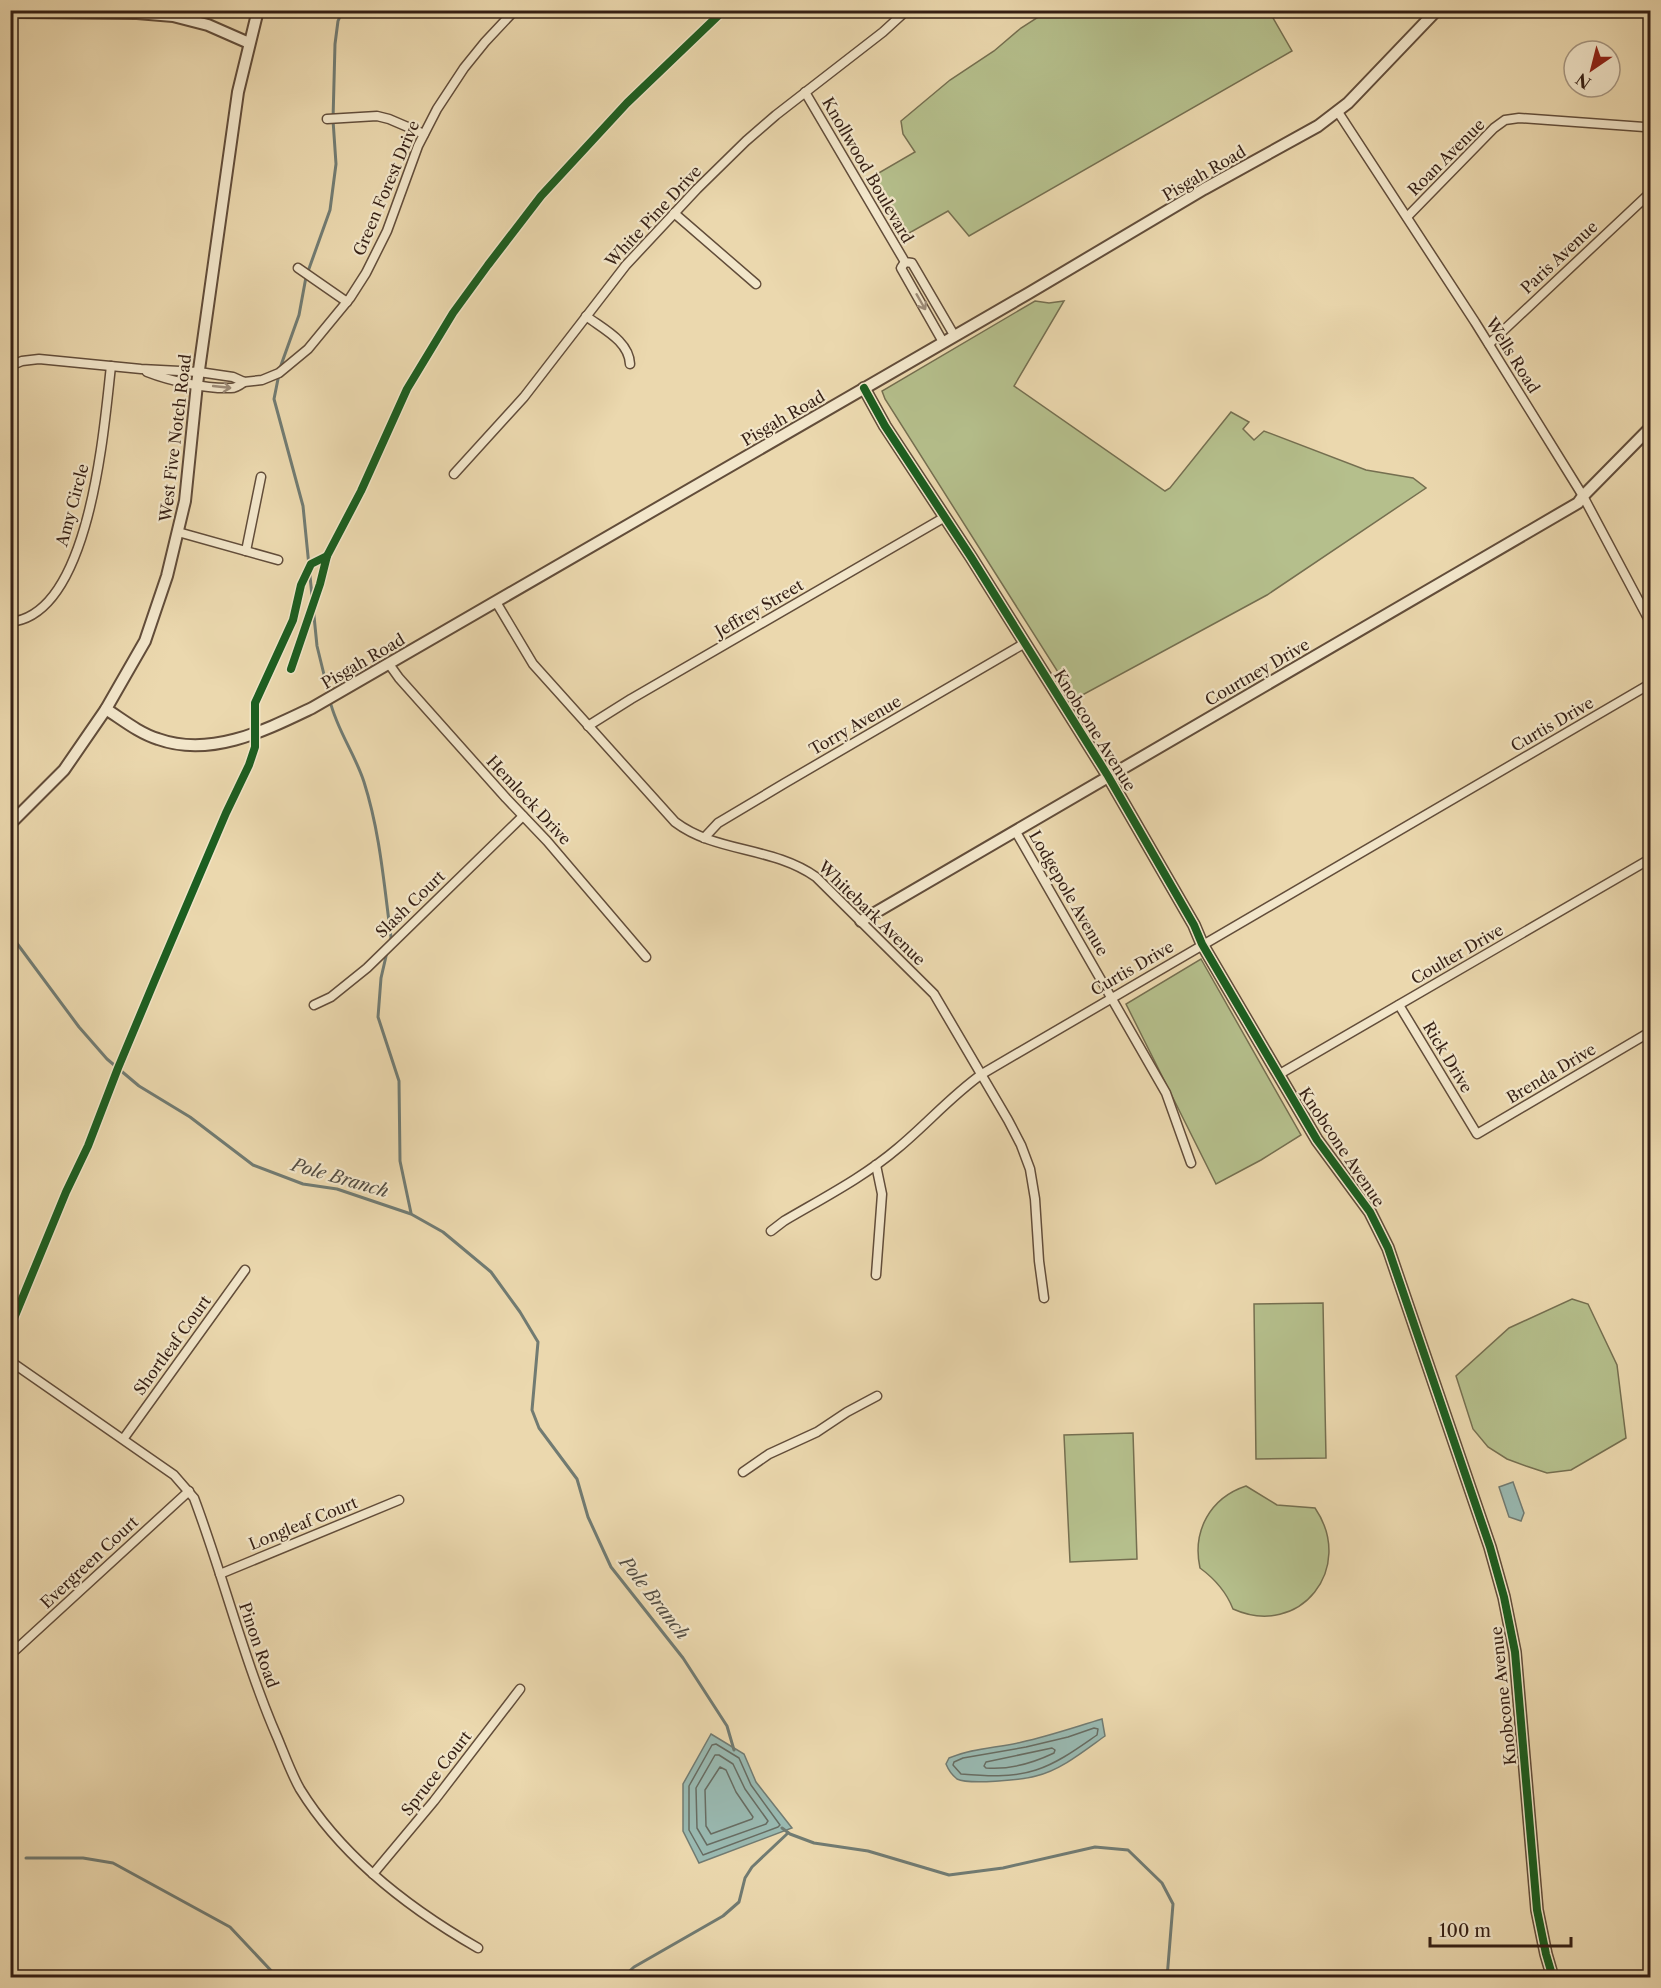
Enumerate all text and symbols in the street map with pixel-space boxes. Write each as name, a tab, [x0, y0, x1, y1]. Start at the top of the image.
north arrow	[1562, 39, 1622, 99]
text: N	[1572, 69, 1595, 93]
street label: Knollwood Boulevard	[818, 93, 918, 247]
street label: Roan Avenue	[1403, 114, 1489, 200]
street label: Green Forest Drive	[348, 117, 424, 259]
street label: Pisgah Road	[1159, 141, 1250, 205]
street label: White Pine Drive	[600, 161, 705, 272]
street label: Paris Avenue	[1516, 216, 1602, 298]
one-way arrow	[915, 293, 927, 310]
street label: Wells Road	[1481, 313, 1544, 397]
street label: West Five Notch Road	[155, 353, 195, 524]
one-way arrow	[211, 382, 231, 393]
street label: Pisgah Road	[738, 386, 829, 450]
street label: Amy Circle	[51, 461, 93, 550]
street label: Jeffrey Street	[709, 575, 807, 643]
street label: Pisgah Road	[318, 629, 409, 693]
street label: Courtney Drive	[1201, 634, 1313, 710]
street label: Knobcone Avenue	[1050, 666, 1140, 795]
street label: Torry Avenue	[806, 691, 904, 759]
street label: Curtis Drive	[1507, 692, 1597, 756]
street label: Hemlock Drive	[482, 751, 576, 849]
street label: Lodgepole Avenue	[1025, 827, 1113, 959]
street label: Whitebark Avenue	[813, 856, 930, 969]
street label: Slash Court	[371, 866, 449, 942]
street label: Coulter Drive	[1407, 919, 1507, 989]
street label: Curtis Drive	[1087, 936, 1177, 1000]
street label: Rick Drive	[1419, 1018, 1477, 1096]
street label: Brenda Drive	[1503, 1039, 1599, 1107]
street label: Knobcone Avenue	[1295, 1084, 1389, 1210]
water label: Pole Branch	[287, 1153, 391, 1202]
street label: Shortleaf Court	[129, 1291, 215, 1399]
street label: Longleaf Court	[246, 1492, 360, 1554]
street label: Evergreen Court	[36, 1511, 142, 1612]
water label: Pole Branch	[613, 1550, 693, 1644]
street label: Pinon Road	[235, 1600, 283, 1691]
street label: Knobcone Avenue	[1486, 1626, 1520, 1766]
street label: Spruce Court	[397, 1726, 475, 1819]
scale bar	[1430, 1910, 1571, 1948]
text: 100 m	[1439, 1920, 1491, 1942]

